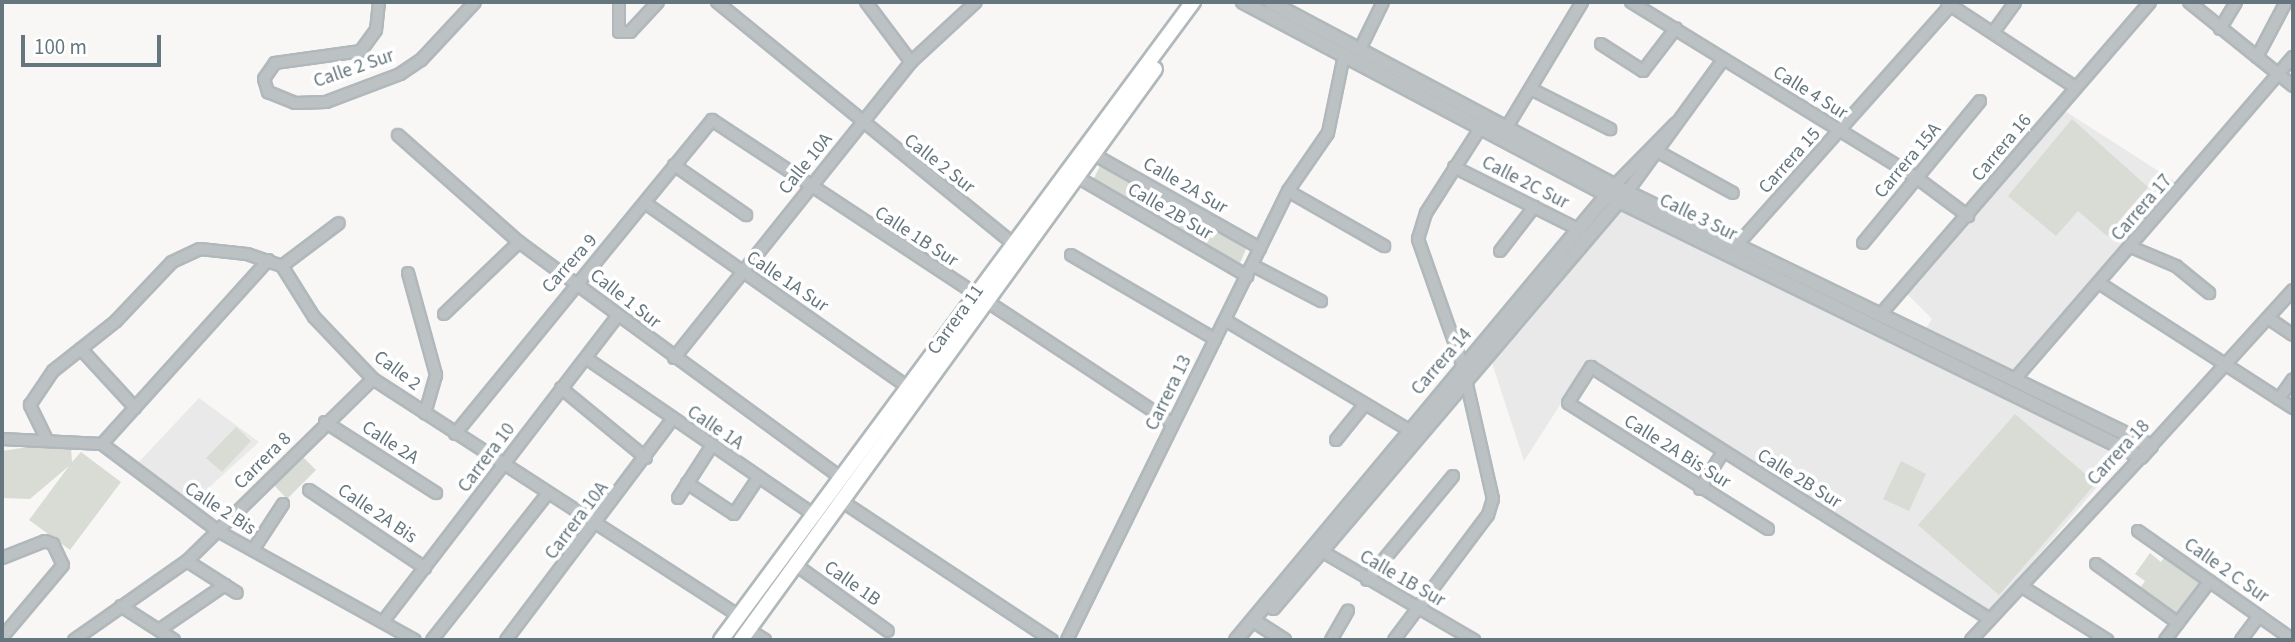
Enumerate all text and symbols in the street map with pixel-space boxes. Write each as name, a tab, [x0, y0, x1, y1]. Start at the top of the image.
scale bar	[24, 21, 164, 65]
text: 100 m	[34, 32, 87, 62]
street label: Calle 2 Sur	[311, 45, 397, 93]
street label: Calle 4 Sur	[1768, 61, 1852, 125]
street label: Carrera 16	[1967, 110, 2037, 186]
street label: Carrera 15A	[1870, 119, 1946, 203]
street label: Carrera 15	[1754, 123, 1826, 199]
street label: Calle 10A	[774, 129, 838, 199]
street label: Calle 2 Sur	[899, 129, 979, 199]
street label: Calle 2C Sur	[1478, 151, 1572, 215]
street label: Calle 2A Sur	[1139, 153, 1231, 219]
street label: Carrera 17	[2107, 170, 2177, 246]
street label: Calle 2B Sur	[1123, 178, 1217, 246]
street label: Calle 3 Sur	[1655, 189, 1741, 247]
street label: Calle 1B Sur	[870, 202, 962, 272]
street label: Carrera 9	[538, 230, 602, 298]
street label: Calle 1A Sur	[742, 246, 832, 318]
street label: Calle 1 Sur	[585, 264, 665, 334]
street label: Carrera 11	[923, 280, 989, 360]
street label: Carrera 14	[1407, 324, 1477, 400]
street label: Calle 2	[369, 346, 425, 396]
street label: Carrera 13	[1141, 351, 1197, 435]
street label: Calle 1A	[682, 401, 748, 455]
street label: Calle 2A Bis Sur	[1619, 410, 1735, 494]
street label: Calle 2A	[357, 416, 423, 470]
street label: Carrera 18	[2083, 416, 2155, 490]
street label: Carrera 10	[453, 419, 521, 497]
street label: Carrera 8	[230, 428, 296, 494]
street label: Calle 2B Sur	[1753, 444, 1845, 514]
street label: Calle 2 Bis	[180, 478, 260, 540]
street label: Carrera 10A	[540, 478, 614, 564]
street label: Calle 2A Bis	[333, 479, 421, 549]
street label: Calle 2 C Sur	[2179, 533, 2273, 609]
street label: Calle 1B Sur	[1355, 545, 1449, 613]
street label: Calle 1B	[819, 556, 885, 612]

